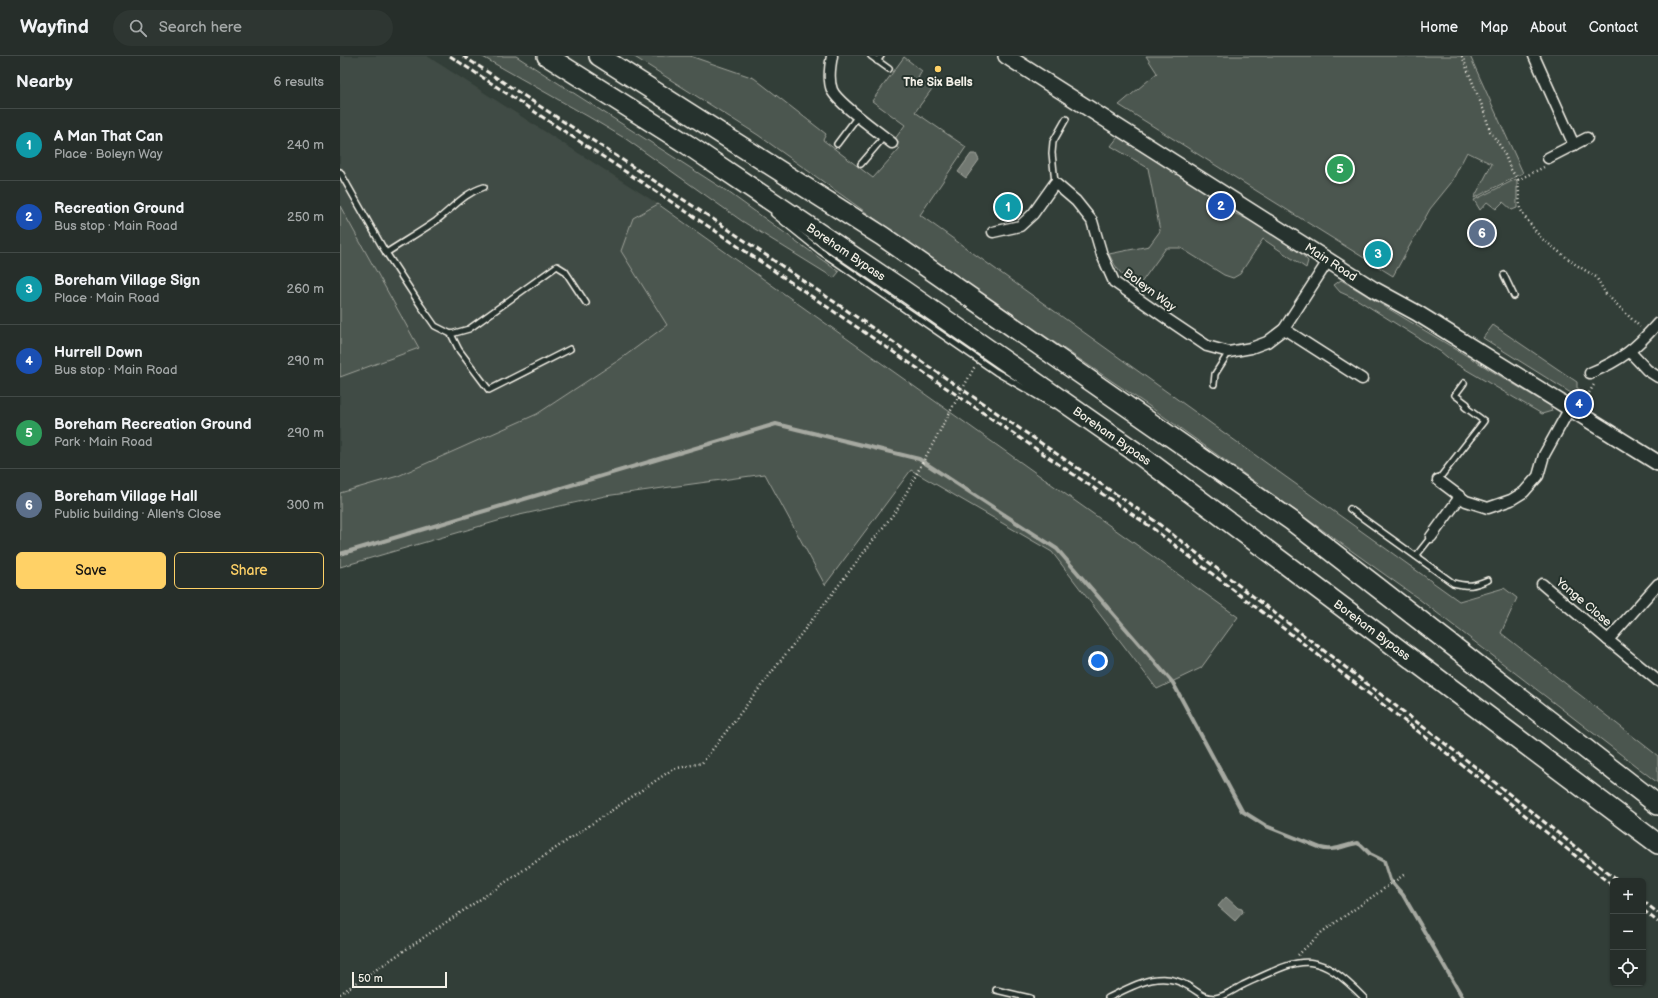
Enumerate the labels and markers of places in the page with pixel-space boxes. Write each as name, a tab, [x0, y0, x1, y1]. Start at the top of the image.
marker: The Six Bells	[933, 64, 943, 74]
place label: The Six Bells	[903, 75, 973, 90]
pin: 5	[1327, 154, 1353, 184]
pin: 2	[1208, 191, 1234, 221]
pin: 1	[995, 192, 1021, 222]
pin: 6	[1469, 218, 1495, 248]
pin: 3	[1365, 239, 1391, 269]
pin: 4	[1566, 389, 1592, 419]

